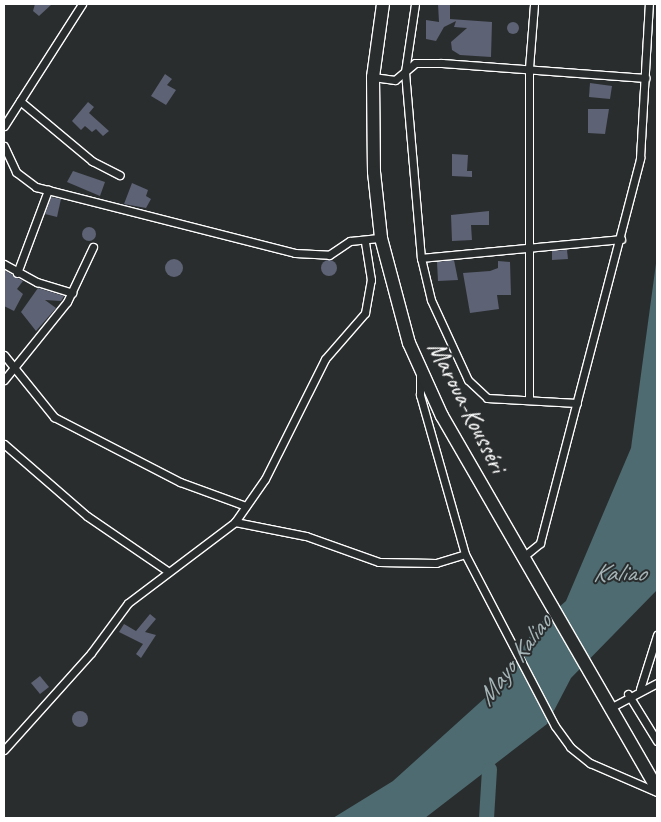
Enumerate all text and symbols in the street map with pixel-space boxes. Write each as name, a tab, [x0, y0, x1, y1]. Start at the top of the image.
street label: Maroua-Kousséri	[421, 336, 513, 478]
water label: Kaliao	[593, 557, 645, 589]
water label: Mayo Kaliao	[470, 608, 558, 712]

